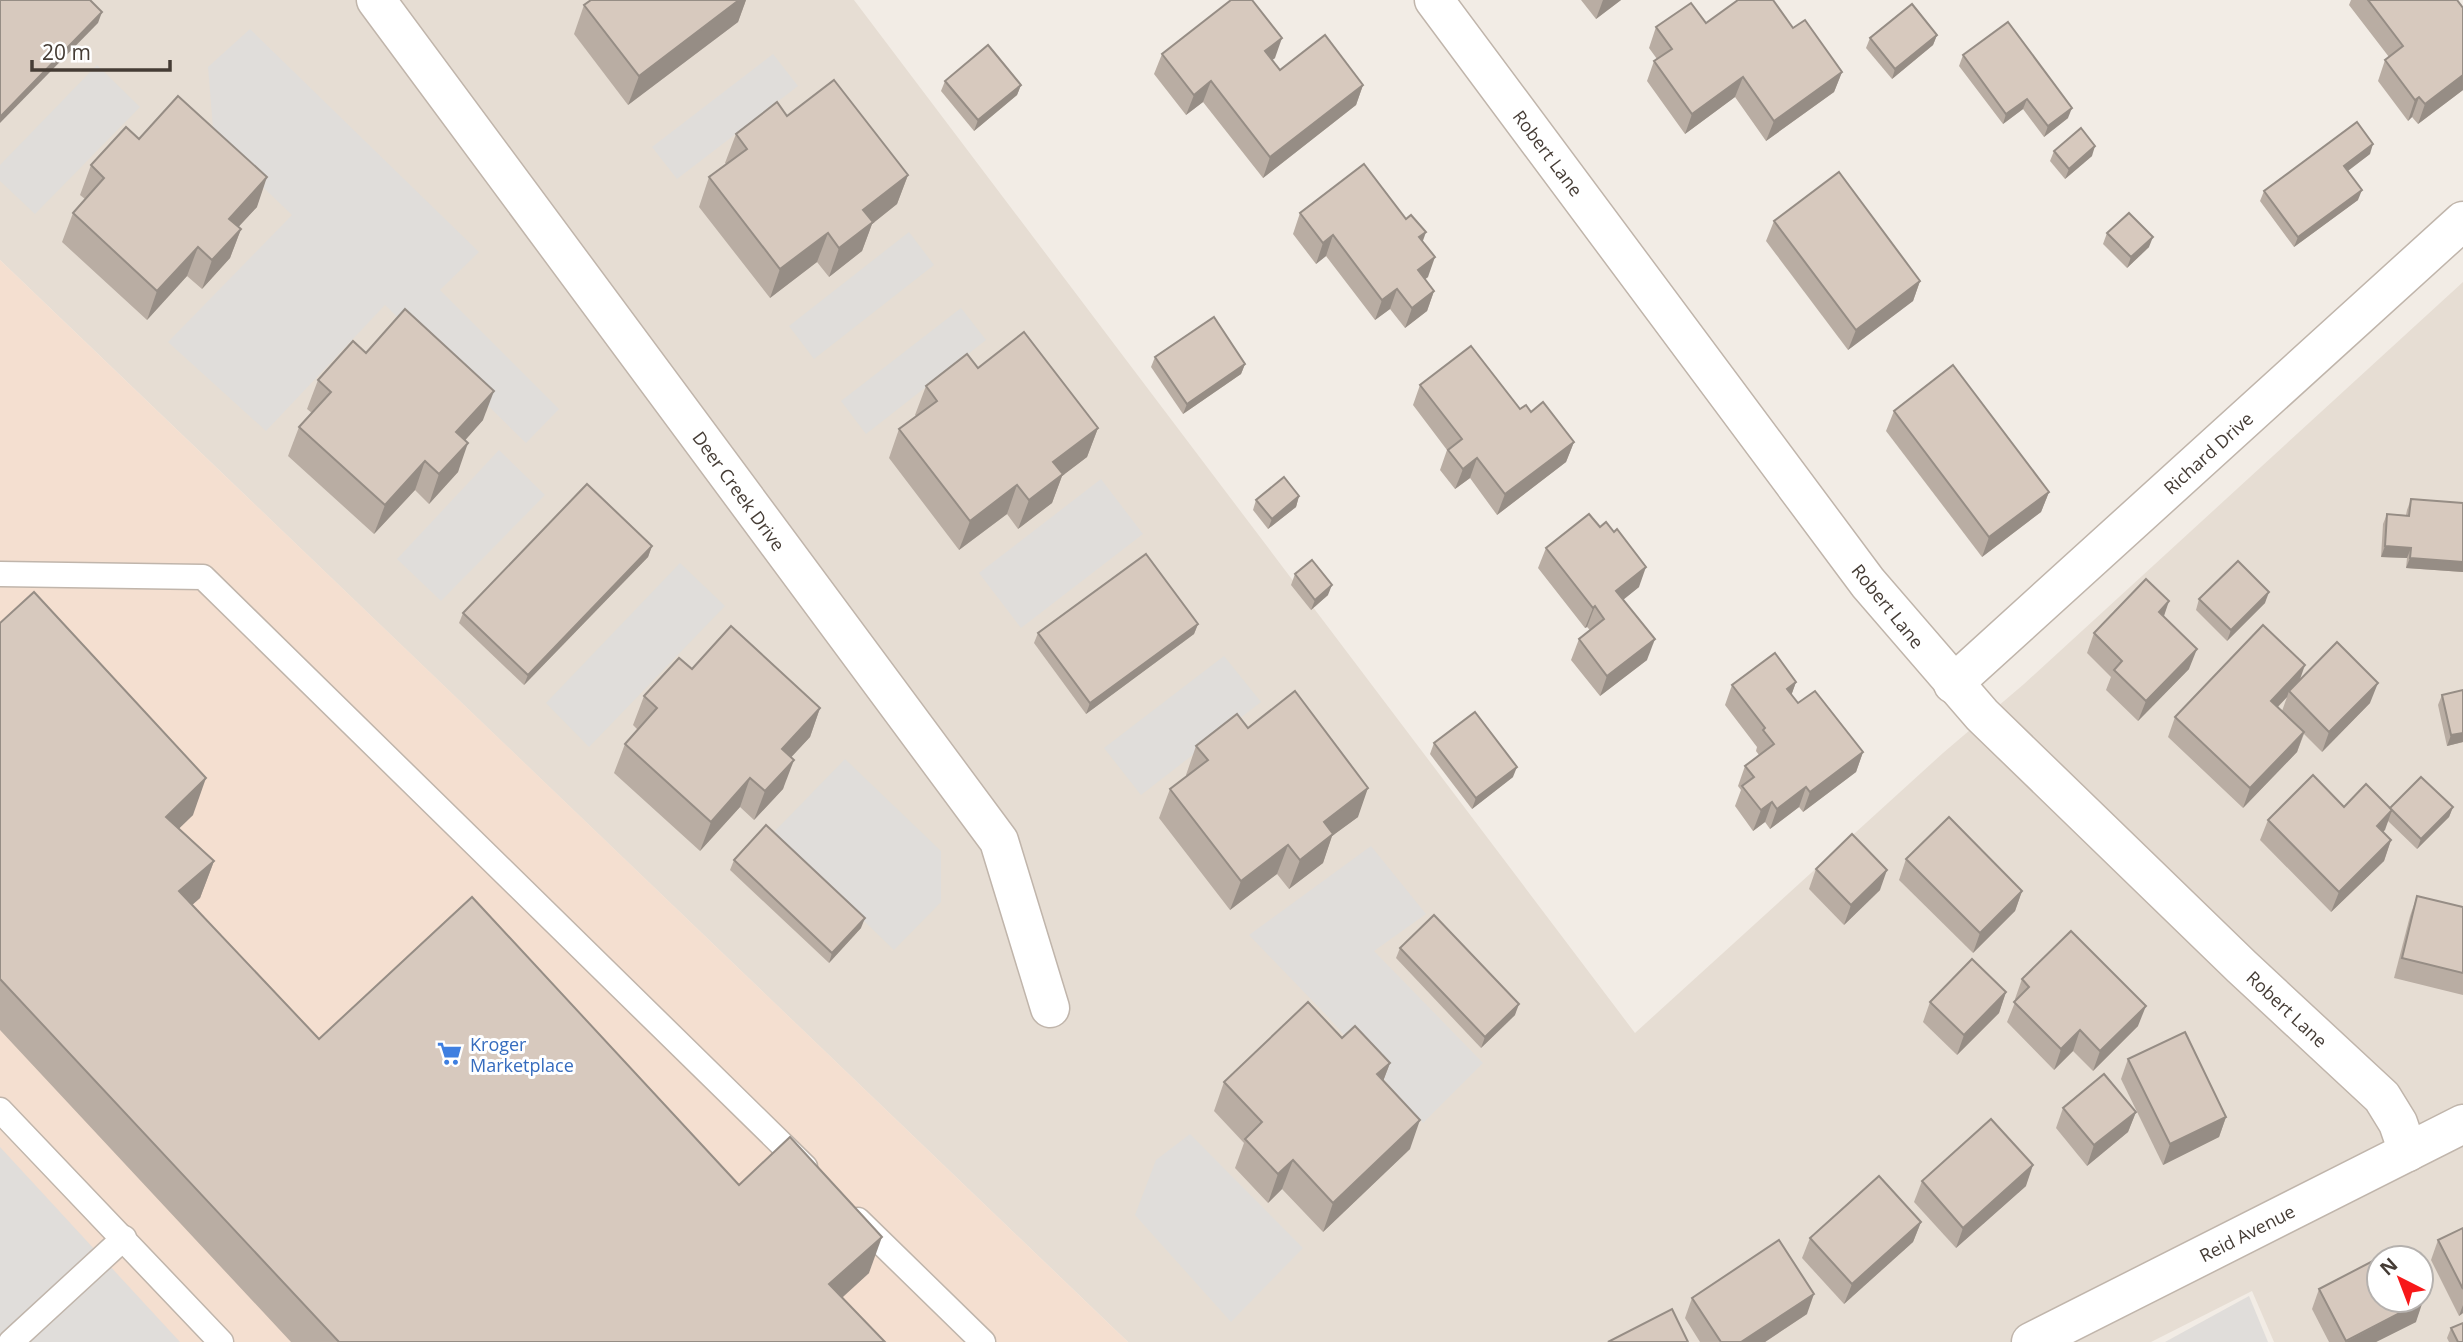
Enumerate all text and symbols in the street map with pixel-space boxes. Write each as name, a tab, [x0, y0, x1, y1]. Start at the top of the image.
scale bar	[32, 28, 170, 72]
text: 20 m	[42, 38, 91, 66]
street label: Robert Lane	[1508, 105, 1588, 201]
street label: Richard Drive	[2158, 406, 2258, 500]
street label: Deer Creek Drive	[687, 426, 791, 556]
street label: Robert Lane	[1847, 559, 1929, 653]
street label: Robert Lane	[2241, 965, 2333, 1053]
place label: Kroger Marketplace	[470, 1032, 574, 1077]
supermarket icon: Kroger Marketplace	[436, 1040, 464, 1068]
street label: Reid Avenue	[2195, 1199, 2299, 1267]
north arrow	[2365, 1244, 2435, 1314]
text: N	[2374, 1252, 2403, 1281]

